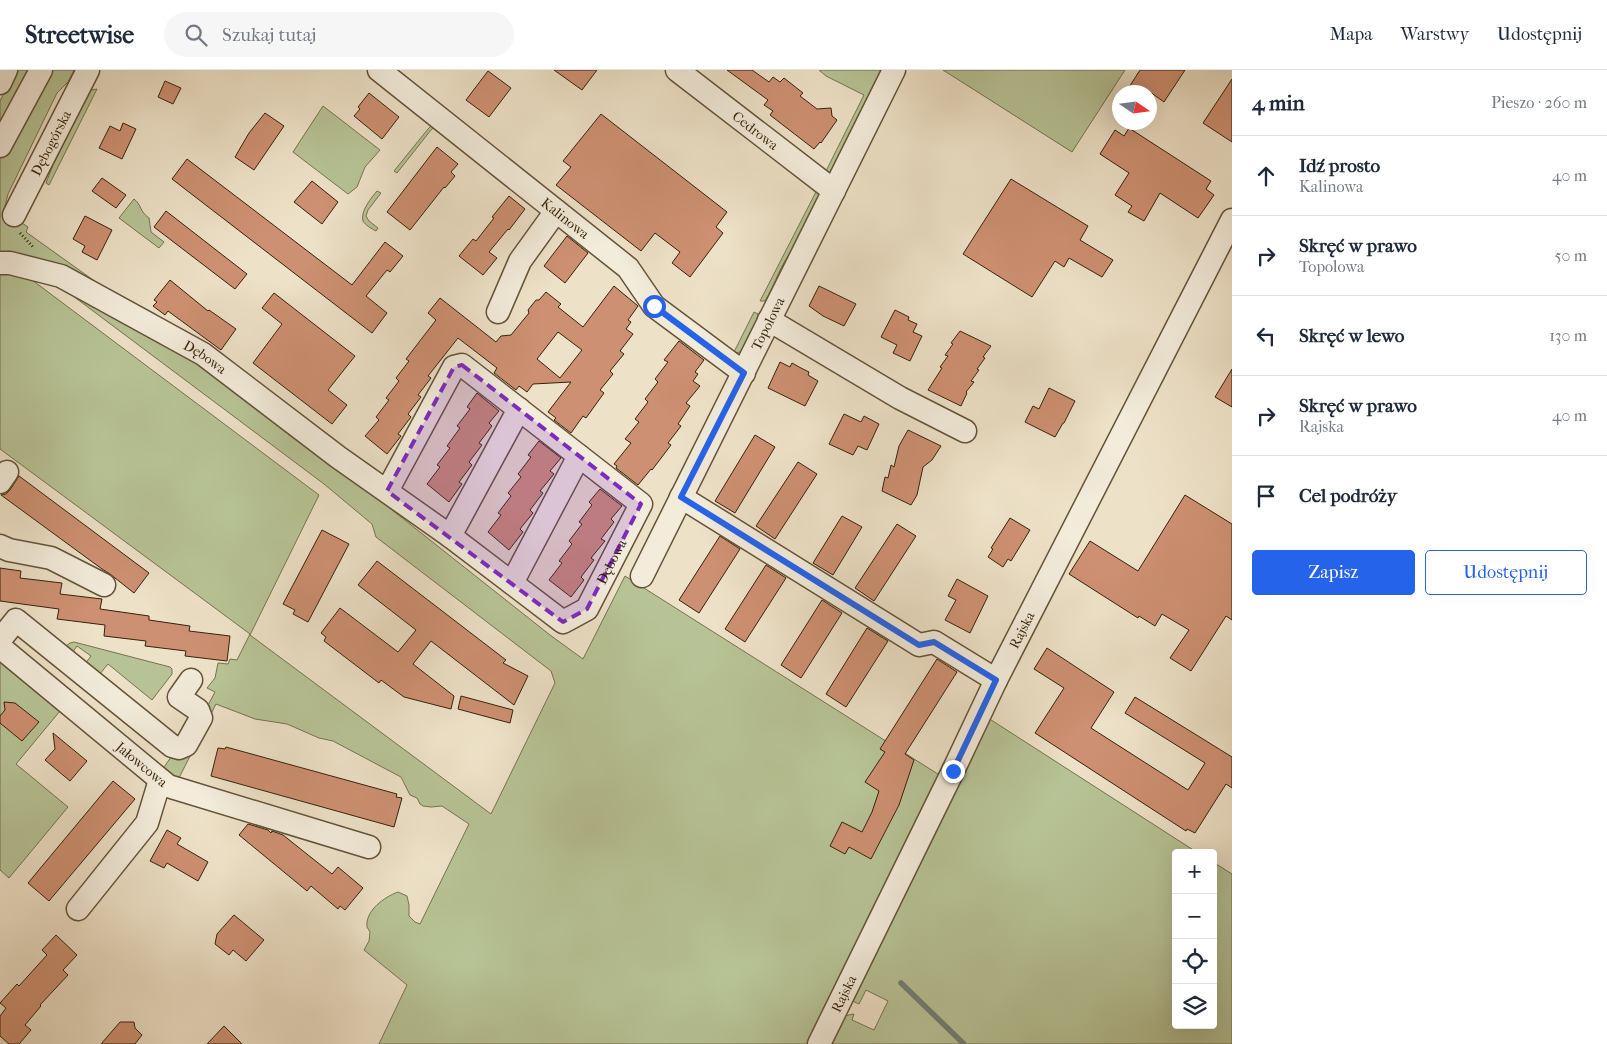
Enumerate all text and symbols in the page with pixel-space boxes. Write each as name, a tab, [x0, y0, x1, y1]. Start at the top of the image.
search box	[164, 12, 514, 57]
text: Streetwise	[25, 21, 134, 49]
icon: search	[182, 21, 210, 49]
text: Szukaj tutaj	[222, 24, 316, 46]
text: Mapa	[1330, 24, 1373, 45]
text: Warstwy	[1401, 24, 1469, 45]
text: Udostępnij	[1497, 24, 1582, 45]
north arrow	[1112, 85, 1157, 130]
text: 4 min	[1252, 91, 1305, 115]
text: Pieszo · 260 m	[1491, 93, 1587, 112]
street label: Dębogórska	[27, 107, 75, 179]
street label: Cedrowa	[729, 108, 782, 154]
text: Idź prosto	[1299, 155, 1380, 177]
icon: ahead	[1252, 162, 1280, 190]
text: 40 m	[1552, 166, 1587, 185]
text: Kalinowa	[1299, 177, 1363, 196]
street label: Kalinowa	[538, 194, 593, 243]
text: Skręć w prawo	[1299, 235, 1417, 257]
icon: right	[1252, 242, 1280, 270]
text: 50 m	[1555, 246, 1587, 265]
text: Topolowa	[1299, 257, 1364, 276]
street label: Topolowa	[748, 294, 789, 353]
route start	[643, 295, 666, 318]
icon: left	[1252, 322, 1280, 350]
text: Skręć w lewo	[1299, 325, 1405, 347]
text: 130 m	[1549, 326, 1587, 345]
street label: Dębowa	[180, 337, 230, 378]
text: Skręć w prawo	[1299, 395, 1417, 417]
icon: right	[1252, 402, 1280, 430]
text: 40 m	[1552, 406, 1587, 425]
text: Rajska	[1299, 417, 1344, 436]
icon: arrive	[1252, 482, 1280, 510]
text: Cel podróży	[1299, 485, 1397, 507]
street label: Dębowa	[593, 536, 631, 587]
button: Zapisz	[1252, 550, 1415, 595]
button: Udostępnij	[1425, 550, 1587, 595]
street label: Rajska	[1006, 608, 1039, 652]
street label: Jałowcowa	[111, 738, 171, 791]
route end	[942, 760, 965, 783]
map controls	[1172, 849, 1217, 1029]
button: +	[1172, 849, 1217, 894]
button: −	[1172, 894, 1217, 939]
button: locate	[1172, 939, 1217, 984]
street label: Rajska	[828, 972, 861, 1015]
button: layers	[1172, 984, 1217, 1029]

